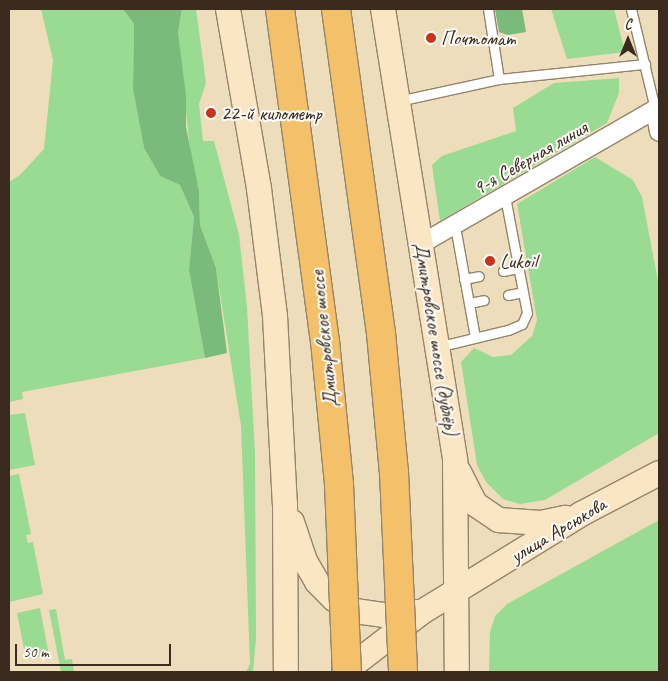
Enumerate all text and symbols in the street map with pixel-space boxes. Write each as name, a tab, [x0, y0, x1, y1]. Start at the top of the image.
north arrow	[603, 15, 653, 65]
text: С	[625, 16, 631, 33]
place label: Почтомат	[441, 26, 515, 50]
marker: Почтомат	[425, 32, 437, 44]
place label: 22-й километр	[221, 101, 322, 125]
marker: 22-й километр	[205, 107, 217, 119]
street label: 9-я Северная линия	[467, 115, 593, 201]
street label: Дмитровское шоссе (дублёр)	[409, 241, 463, 437]
place label: Lukoil	[500, 249, 537, 273]
marker: Lukoil	[484, 255, 496, 267]
street label: Дмитровское шоссе	[305, 270, 343, 408]
street label: улица Арсюкова	[506, 492, 610, 568]
scale bar	[18, 634, 174, 666]
text: 50 m	[23, 643, 49, 662]

